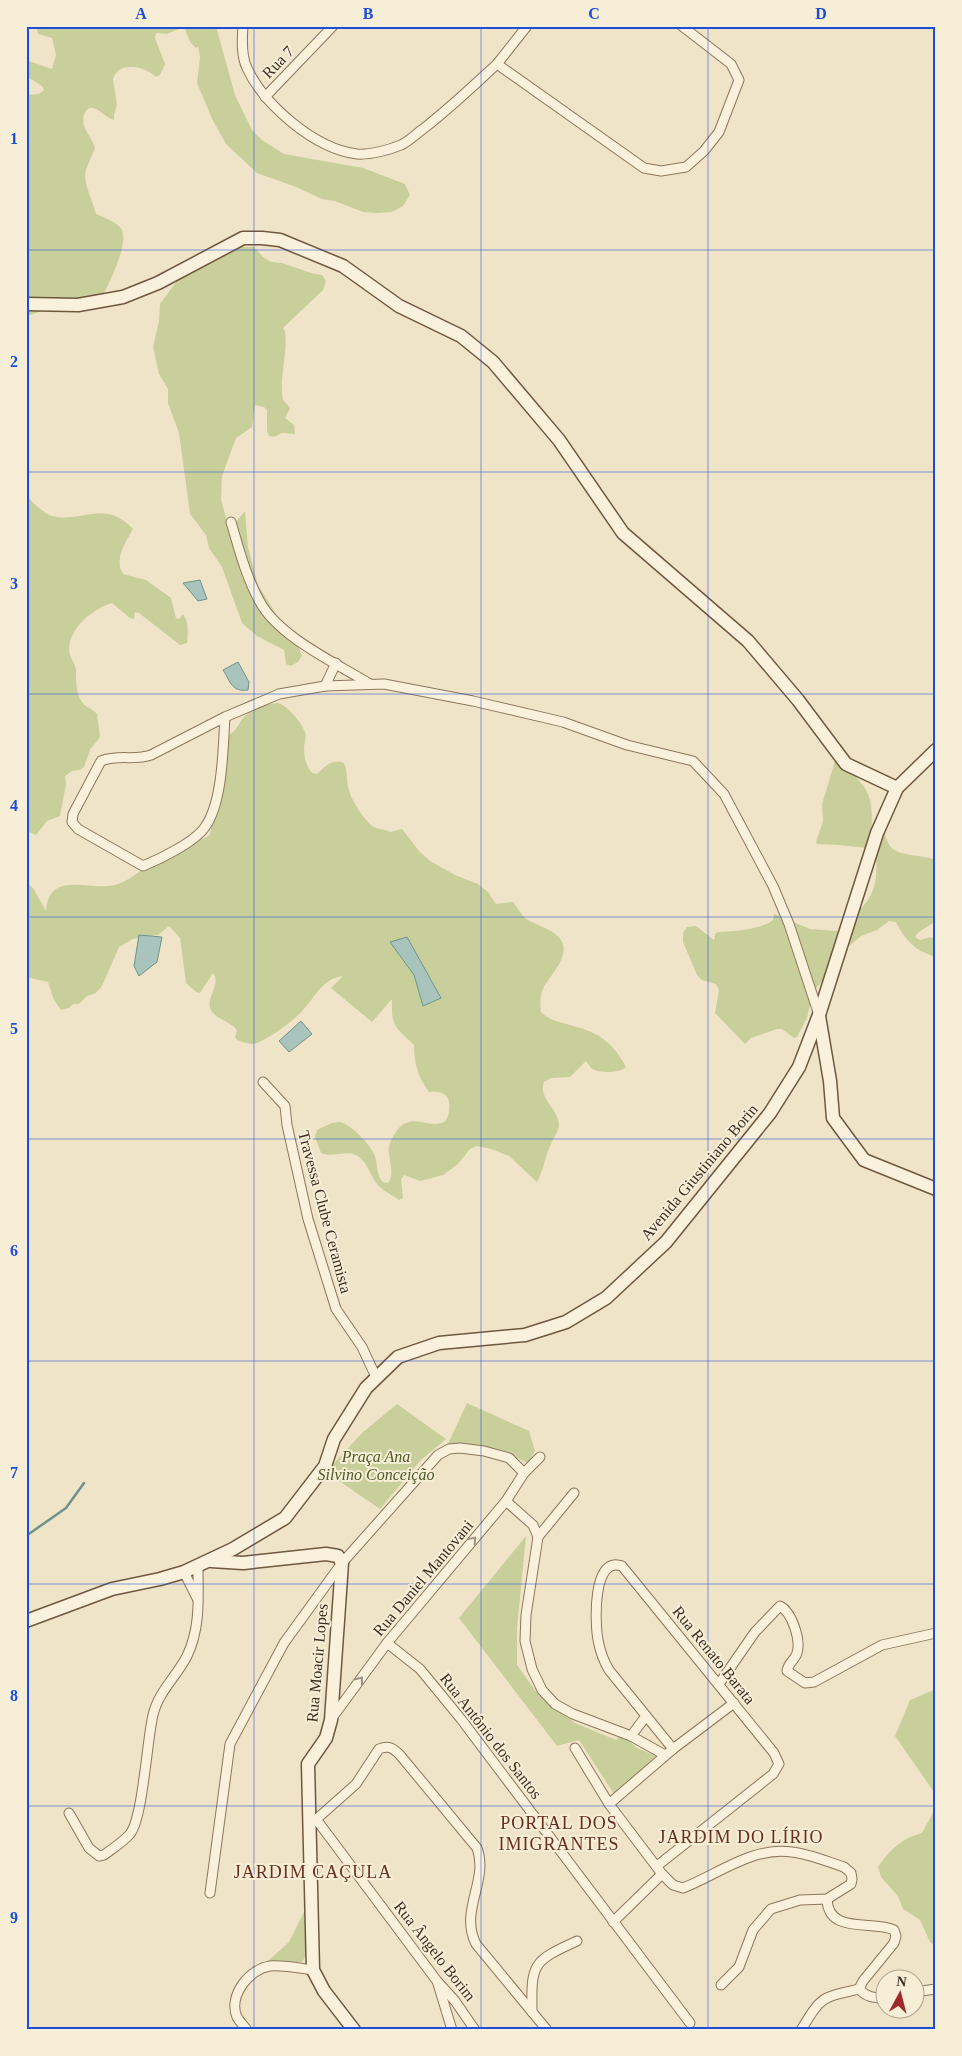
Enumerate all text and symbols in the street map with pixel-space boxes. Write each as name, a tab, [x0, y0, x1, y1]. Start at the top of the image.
text: A	[135, 5, 147, 22]
text: B	[363, 5, 374, 22]
text: C	[588, 5, 600, 22]
text: D	[815, 5, 827, 22]
street label: Rua 7	[259, 43, 297, 81]
text: 1	[10, 130, 18, 147]
text: 2	[10, 353, 18, 370]
text: 3	[10, 575, 18, 592]
text: 4	[10, 797, 18, 814]
text: 5	[10, 1020, 18, 1037]
street label: Avenida Giustiniano Borin	[637, 1101, 761, 1243]
street label: Travessa Clube Ceramista	[295, 1129, 355, 1295]
text: 6	[10, 1242, 18, 1259]
park label: Praça Ana Silvino Conceição	[318, 1448, 434, 1484]
text: 7	[10, 1464, 18, 1481]
street label: Rua Daniel Mantovani	[370, 1516, 477, 1639]
one-way arrow	[467, 1537, 476, 1546]
street label: Rua Moacir Lopes	[303, 1603, 332, 1723]
street label: Rua Renato Barata	[669, 1603, 759, 1707]
street label: Rua Antônio dos Santos	[437, 1670, 545, 1802]
one-way arrow	[354, 1676, 363, 1686]
text: 8	[10, 1687, 18, 1704]
district label: PORTAL DOS IMIGRANTES	[499, 1813, 620, 1854]
district label: JARDIM DO LÍRIO	[659, 1826, 824, 1847]
district label: JARDIM CAÇULA	[234, 1862, 392, 1882]
street label: Rua Ângelo Borim	[390, 1897, 480, 2005]
text: 9	[10, 1909, 18, 1926]
north arrow	[874, 1968, 924, 2018]
text: N	[896, 1974, 907, 1990]

